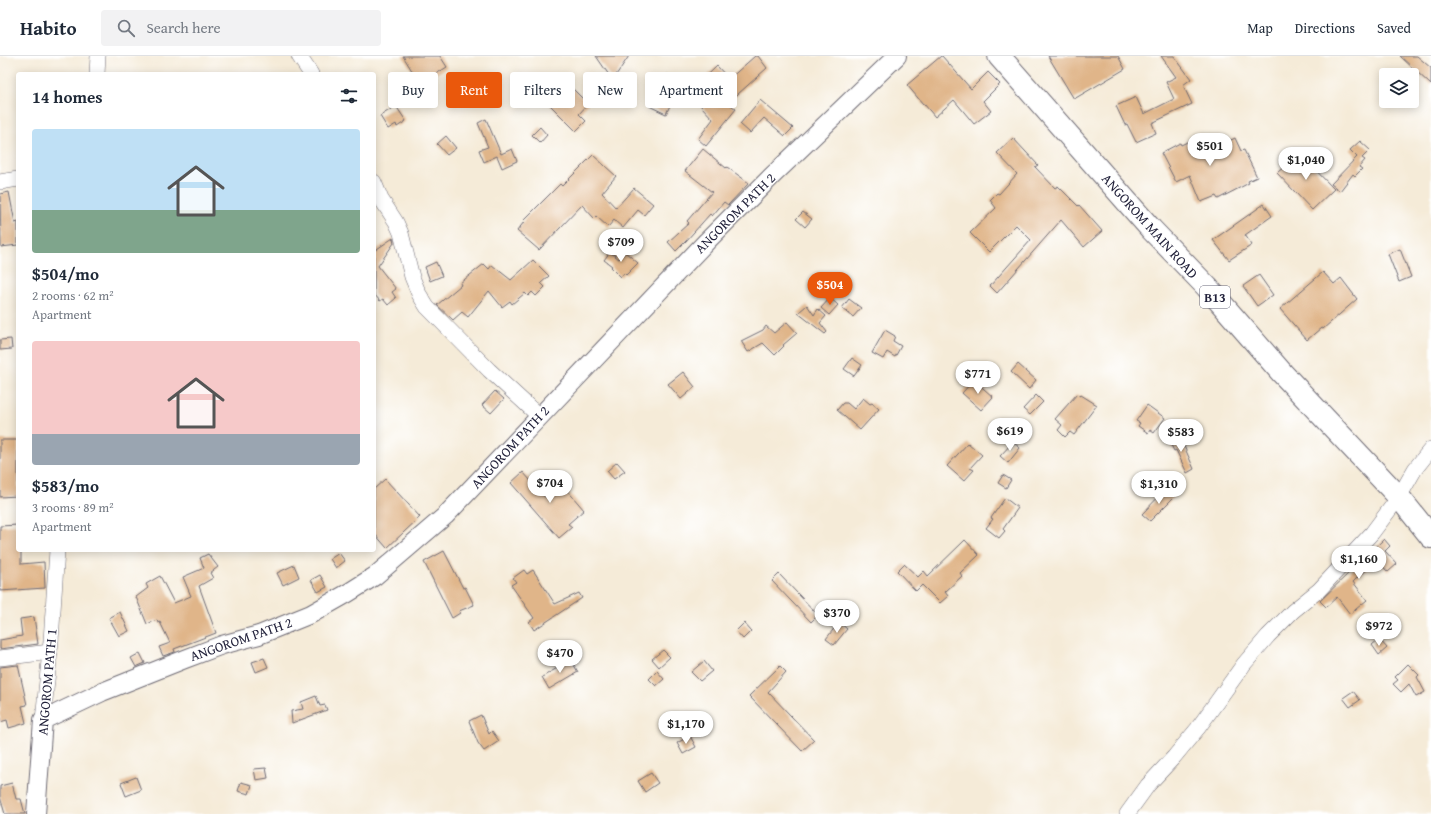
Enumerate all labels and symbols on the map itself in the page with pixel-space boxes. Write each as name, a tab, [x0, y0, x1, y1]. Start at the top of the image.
pin: $501	[1186, 133, 1234, 167]
pin: $1,040	[1273, 147, 1339, 181]
street label: ANGOROM PATH 2	[690, 168, 780, 258]
street label: ANGOROM MAIN ROAD	[1097, 169, 1203, 283]
pin: $709	[597, 229, 645, 263]
pin: $504	[806, 272, 854, 306]
road number: B13	[1200, 286, 1230, 308]
pin: $771	[954, 361, 1002, 395]
street label: ANGOROM PATH 2	[466, 401, 554, 493]
pin: $619	[986, 418, 1034, 452]
pin: $583	[1157, 419, 1205, 453]
pin: $704	[526, 470, 574, 504]
pin: $1,310	[1126, 471, 1192, 505]
pin: $1,160	[1326, 546, 1392, 580]
pin: $370	[813, 600, 861, 634]
street label: ANGOROM PATH 2	[187, 612, 295, 666]
pin: $972	[1355, 613, 1403, 647]
street label: ANGOROM PATH 1	[32, 628, 62, 736]
pin: $470	[536, 640, 584, 674]
pin: $1,170	[653, 711, 719, 745]

